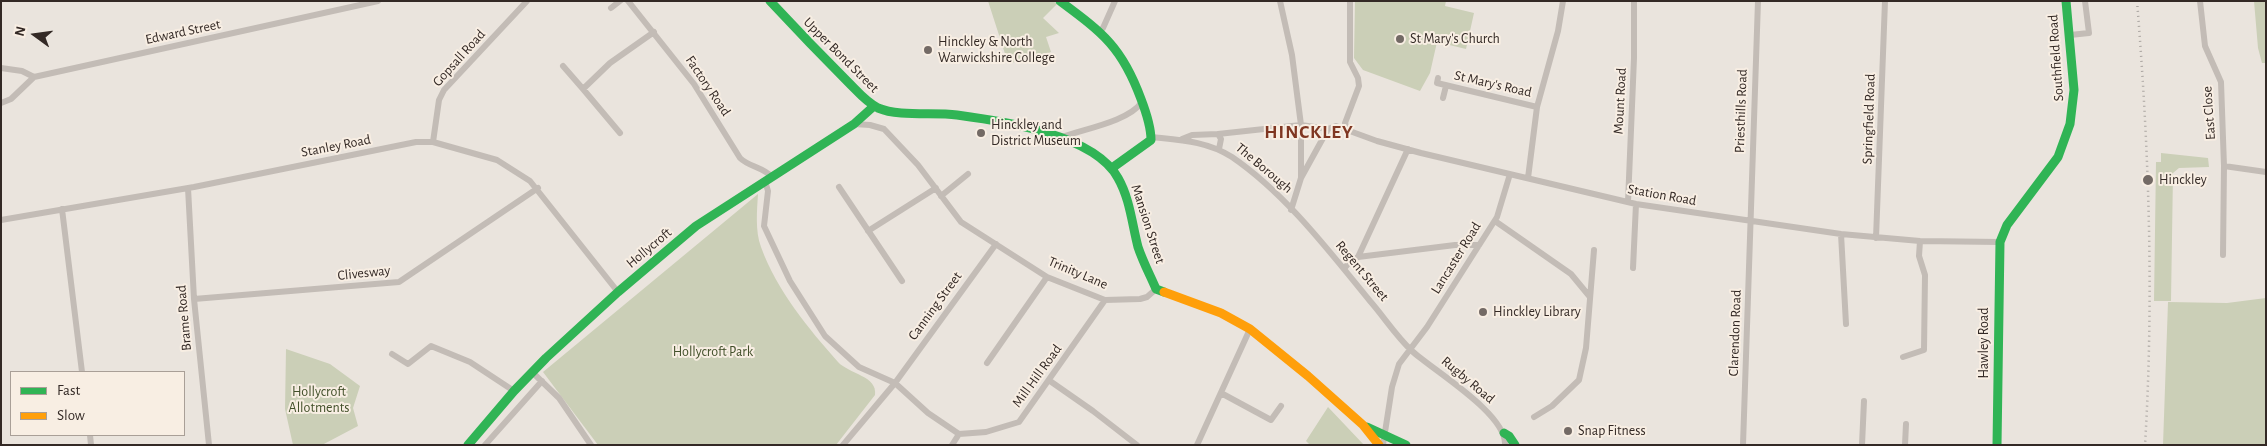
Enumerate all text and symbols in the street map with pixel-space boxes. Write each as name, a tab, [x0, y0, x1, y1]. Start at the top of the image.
north arrow	[10, 10, 60, 60]
street label: Upper Bond Street	[800, 14, 882, 96]
street label: Southfield Road	[2045, 14, 2067, 102]
street label: Edward Street	[144, 16, 222, 48]
text: N	[12, 25, 28, 38]
street label: Gopsall Road	[429, 26, 489, 90]
place label: St Mary's Church	[1410, 31, 1500, 47]
marker: St Mary's Church	[1394, 33, 1406, 45]
place label: Hinckley & North Warwickshire College	[938, 34, 1055, 66]
marker: Hinckley & North Warwickshire College	[922, 44, 934, 56]
street label: Factory Road	[682, 53, 734, 119]
street label: St Mary's Road	[1453, 67, 1533, 101]
street label: Mount Road	[1610, 67, 1630, 135]
street label: Priesthills Road	[1731, 69, 1751, 153]
street label: Springfield Road	[1859, 73, 1879, 165]
street label: East Close	[2199, 85, 2219, 141]
place label: Hinckley and District Museum	[991, 117, 1081, 150]
district label: HINCKLEY	[1263, 121, 1355, 143]
marker: Hinckley and District Museum	[975, 127, 987, 139]
street label: Stanley Road	[300, 131, 372, 161]
street label: The Borough	[1232, 139, 1296, 197]
place label: Hinckley	[2159, 172, 2207, 188]
marker: Hinckley	[2141, 173, 2155, 187]
street label: Station Road	[1626, 181, 1698, 209]
street label: Mansion Street	[1127, 182, 1169, 266]
street label: Lancaster Road	[1427, 219, 1485, 297]
street label: Hollycroft	[623, 224, 675, 272]
street label: Regent Street	[1332, 237, 1392, 305]
street label: Trinity Lane	[1046, 253, 1110, 293]
street label: Clivesway	[337, 262, 391, 284]
street label: Canning Street	[905, 268, 965, 344]
street label: Brame Road	[173, 284, 195, 352]
street label: Clarendon Road	[1725, 289, 1745, 377]
place label: Hinckley Library	[1493, 304, 1581, 320]
marker: Hinckley Library	[1477, 306, 1489, 318]
street label: Hawley Road	[1976, 307, 1992, 379]
street label: Mill Hill Road	[1009, 341, 1065, 411]
park label: Hollycroft Park	[673, 344, 753, 360]
street label: Rugby Road	[1438, 353, 1498, 407]
legend	[10, 371, 185, 436]
text: Fast	[57, 383, 80, 398]
park label: Hollycroft Allotments	[289, 384, 349, 417]
text: Slow	[57, 408, 85, 423]
place label: Snap Fitness	[1578, 423, 1646, 439]
marker: Snap Fitness	[1562, 425, 1574, 437]

